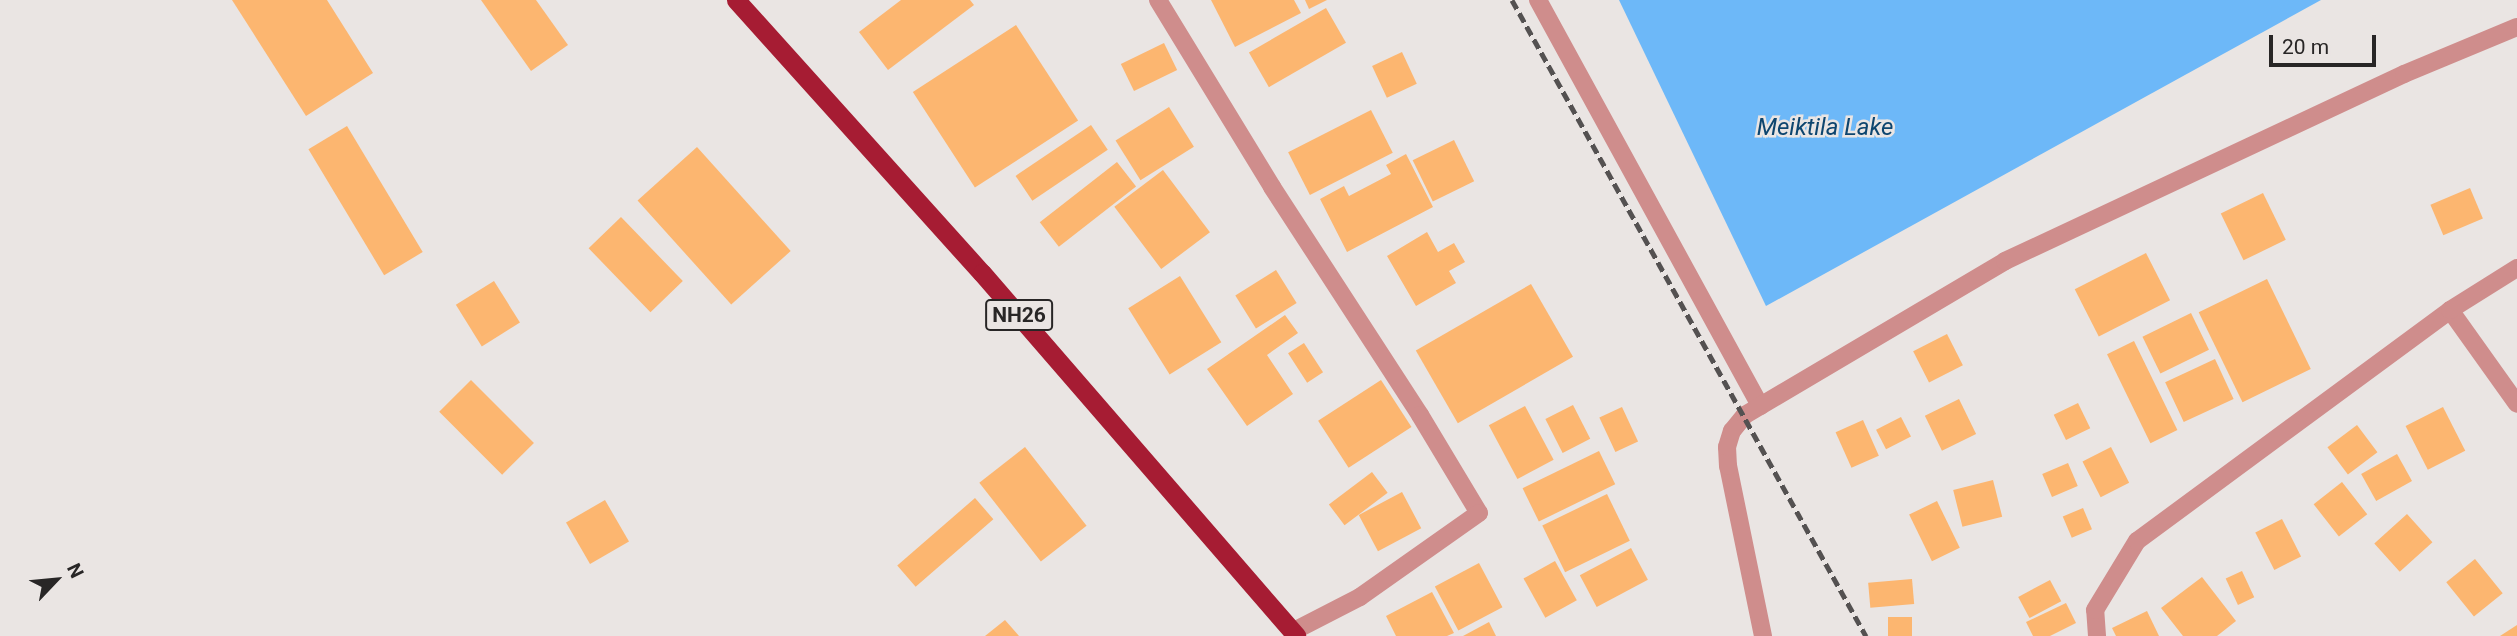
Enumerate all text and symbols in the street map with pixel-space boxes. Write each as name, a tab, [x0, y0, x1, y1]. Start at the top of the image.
scale bar	[2272, 21, 2379, 65]
text: 20 m	[2282, 35, 2329, 59]
water label: Meiktila Lake	[1757, 114, 1893, 142]
road number: NH26	[984, 298, 1054, 332]
north arrow	[21, 545, 91, 615]
text: N	[62, 560, 89, 582]

